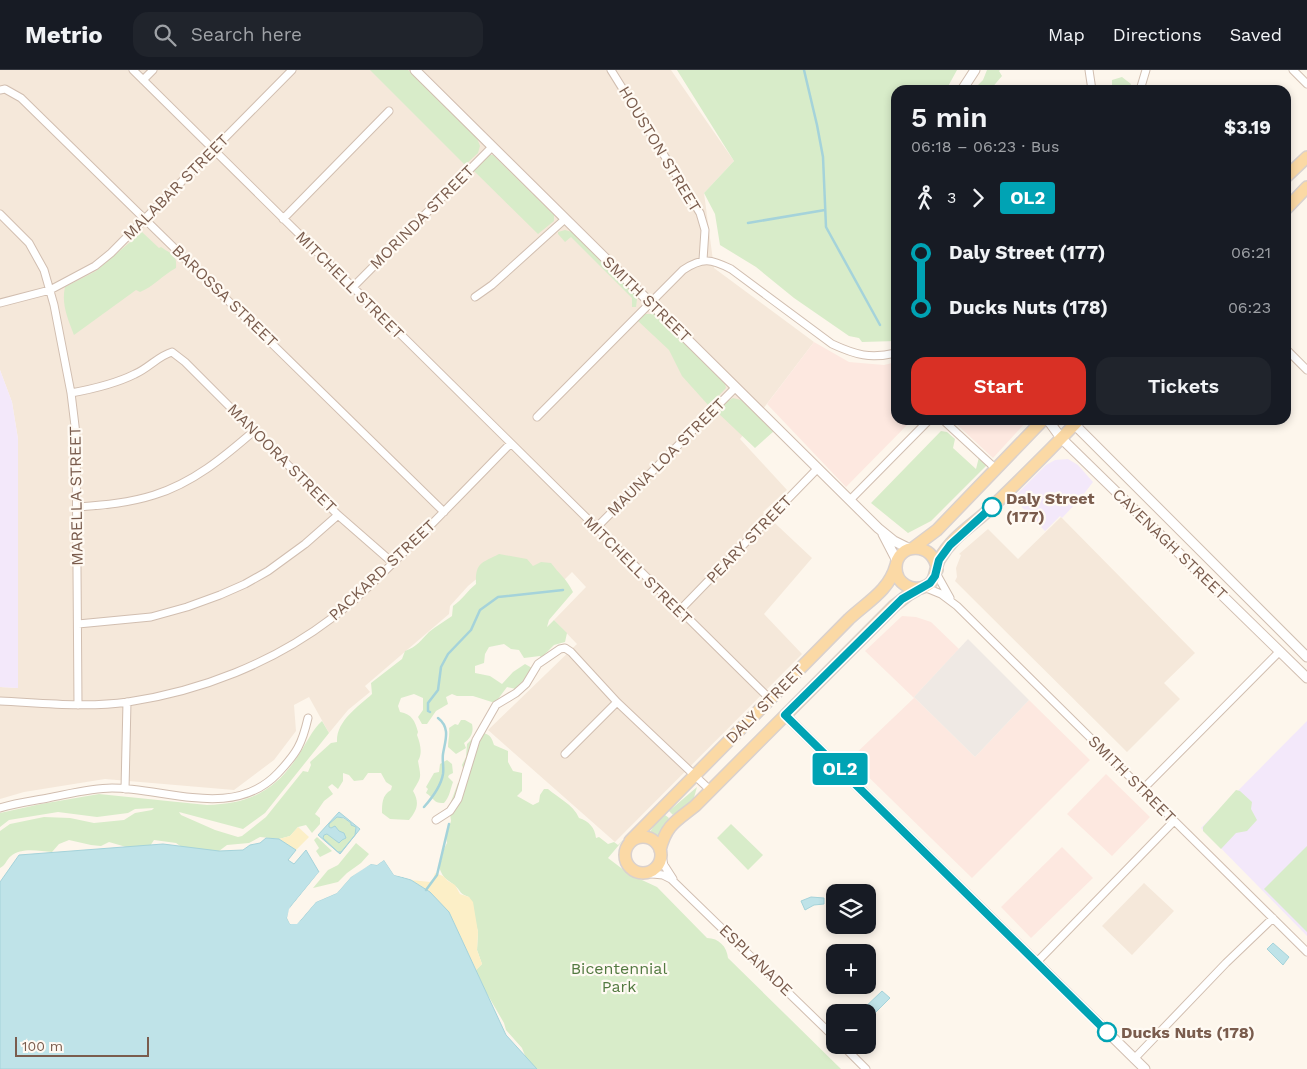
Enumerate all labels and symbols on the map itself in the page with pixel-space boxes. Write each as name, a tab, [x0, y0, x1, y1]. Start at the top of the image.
street label: HOUSTON STREET	[615, 83, 705, 216]
street label: MALABAR STREET	[119, 130, 233, 244]
street label: MORINDA STREET	[366, 161, 478, 273]
street label: MITCHELL STREET	[292, 227, 408, 343]
street label: BAROSSA STREET	[168, 241, 282, 351]
street label: SMITH STREET	[599, 252, 695, 346]
street label: MAUNA LOA STREET	[603, 394, 729, 520]
street label: MANOORA STREET	[224, 400, 341, 517]
street label: MARELLA STREET	[65, 426, 87, 566]
street label: CAVENAGH STREET	[1109, 484, 1232, 604]
place label: Daly Street (177)	[1006, 489, 1094, 526]
street label: PEARY STREET	[702, 491, 796, 587]
marker: Daly Street (177)	[982, 497, 1002, 517]
street label: MITCHELL STREET	[580, 512, 696, 628]
street label: PACKARD STREET	[325, 515, 440, 624]
street label: DALY STREET	[722, 660, 809, 747]
street label: SMITH STREET	[1084, 731, 1180, 827]
line badge: OL2	[811, 753, 869, 785]
street label: ESPLANADE	[715, 920, 797, 1000]
park label: Bicentennial Park	[571, 959, 667, 996]
marker: Ducks Nuts (178)	[1097, 1022, 1117, 1042]
place label: Ducks Nuts (178)	[1121, 1023, 1255, 1042]
scale bar	[15, 1034, 149, 1057]

